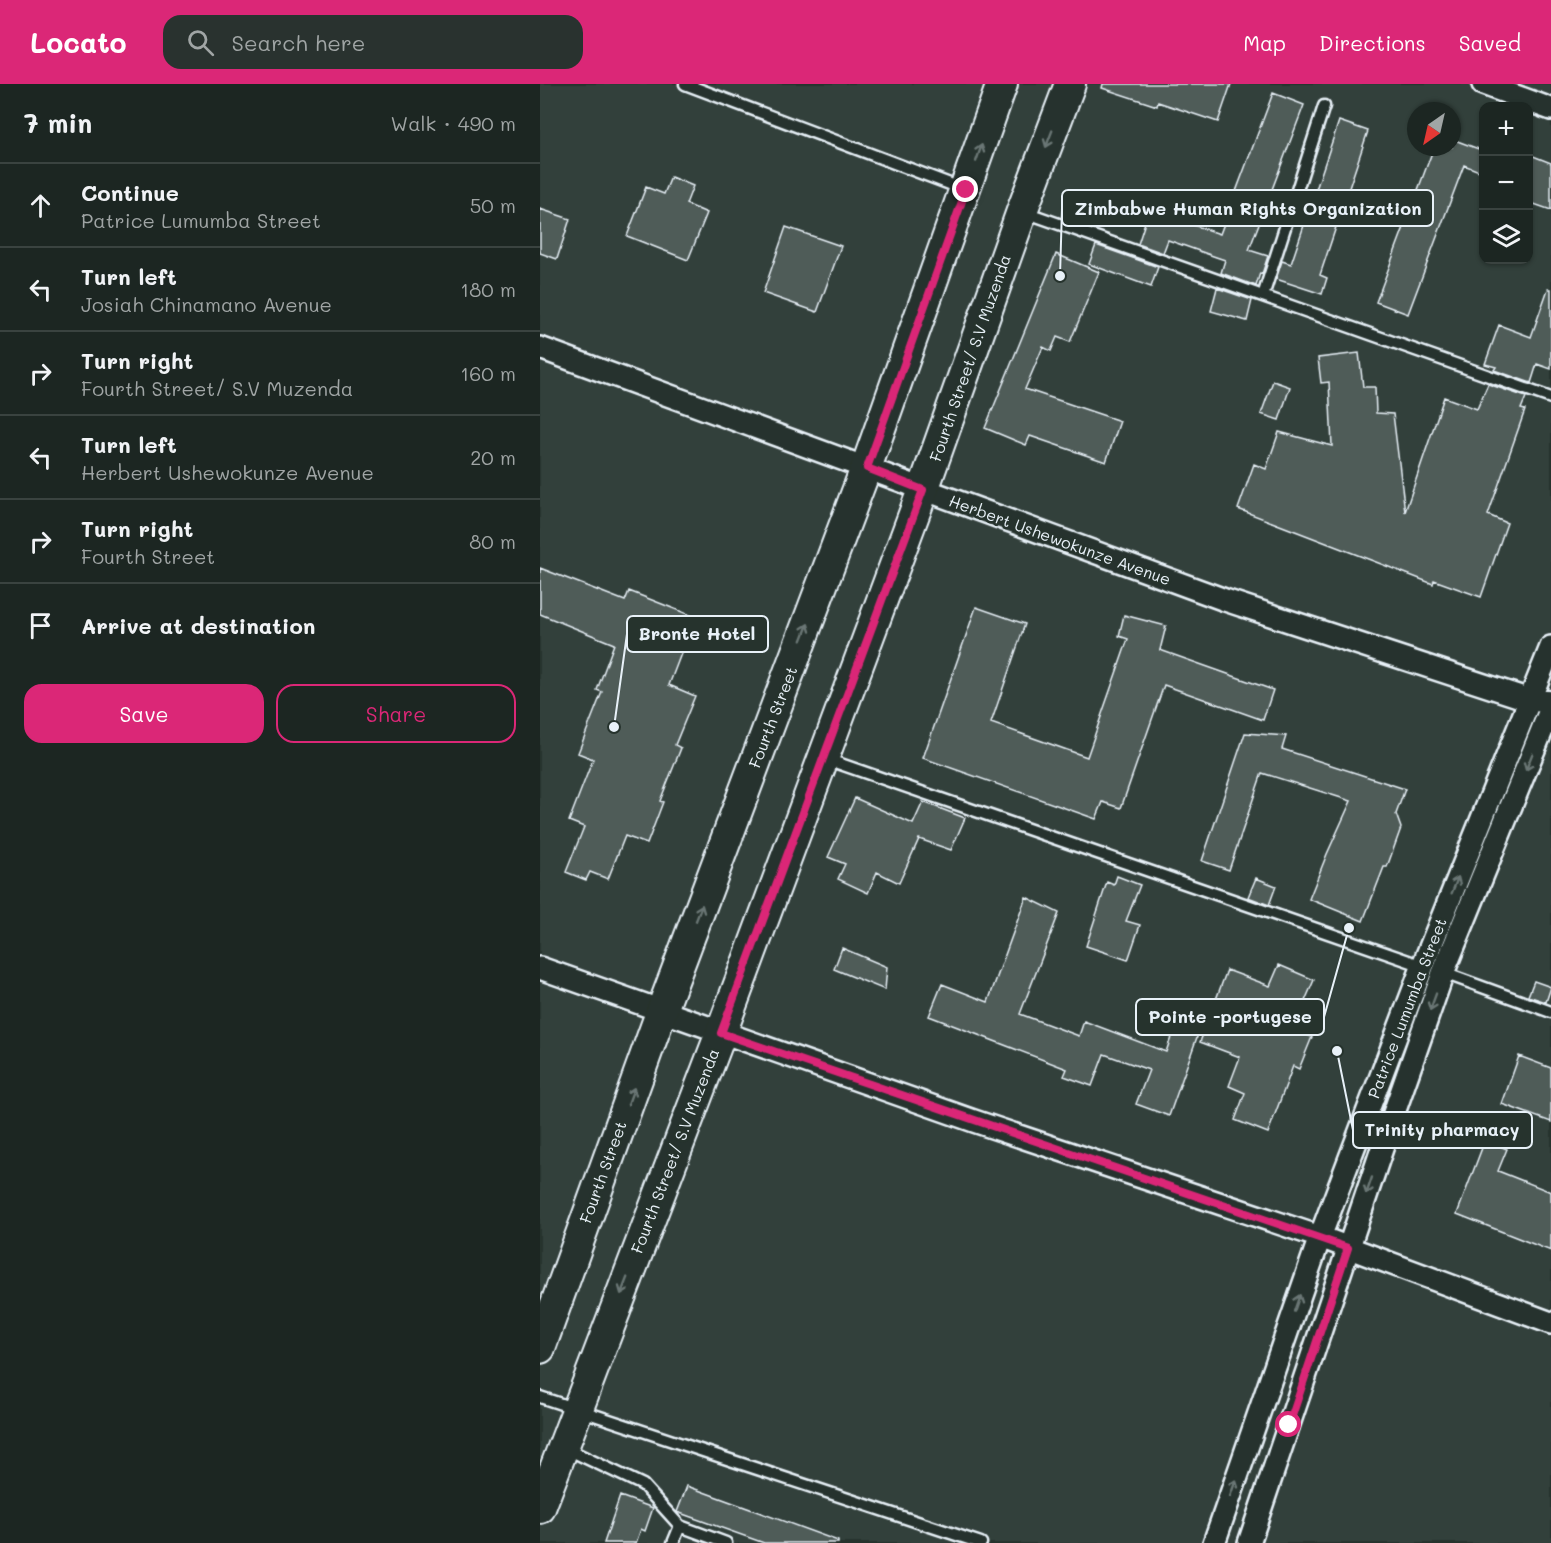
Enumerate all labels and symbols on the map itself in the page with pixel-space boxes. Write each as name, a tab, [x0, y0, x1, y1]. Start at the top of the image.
north arrow	[1407, 102, 1461, 156]
one-way arrow	[1043, 129, 1054, 148]
one-way arrow	[974, 144, 985, 163]
route end	[952, 176, 978, 202]
callout: Zimbabwe Human Rights Organization	[1062, 190, 1433, 226]
text: Zimbabwe Human Rights Organization	[1074, 196, 1422, 220]
street label: Fourth Street/ S.V Muzenda	[924, 251, 1015, 464]
street label: Herbert Ushewokunze Avenue	[946, 490, 1174, 589]
callout: Bronte Hotel	[627, 616, 768, 652]
text: Bronte Hotel	[639, 621, 755, 645]
one-way arrow	[800, 623, 811, 642]
street label: Fourth Street	[743, 663, 802, 771]
one-way arrow	[1523, 753, 1534, 771]
one-way arrow	[1450, 877, 1461, 895]
one-way arrow	[694, 904, 705, 923]
street label: Patrice Lumumba Street	[1362, 915, 1451, 1101]
one-way arrow	[1427, 992, 1438, 1011]
callout: Pointe -portugese	[1136, 999, 1324, 1035]
text: Pointe -portugese	[1148, 1004, 1312, 1028]
street label: Fourth Street/ S.V Muzenda	[626, 1045, 723, 1256]
one-way arrow	[627, 1087, 638, 1106]
callout: Trinity pharmacy	[1353, 1112, 1532, 1148]
text: Trinity pharmacy	[1365, 1117, 1520, 1141]
street label: Fourth Street	[574, 1118, 631, 1226]
one-way arrow	[1363, 1176, 1374, 1195]
one-way arrow	[617, 1277, 628, 1295]
one-way arrow	[1292, 1294, 1303, 1313]
route start	[1275, 1411, 1301, 1437]
one-way arrow	[1229, 1479, 1240, 1498]

